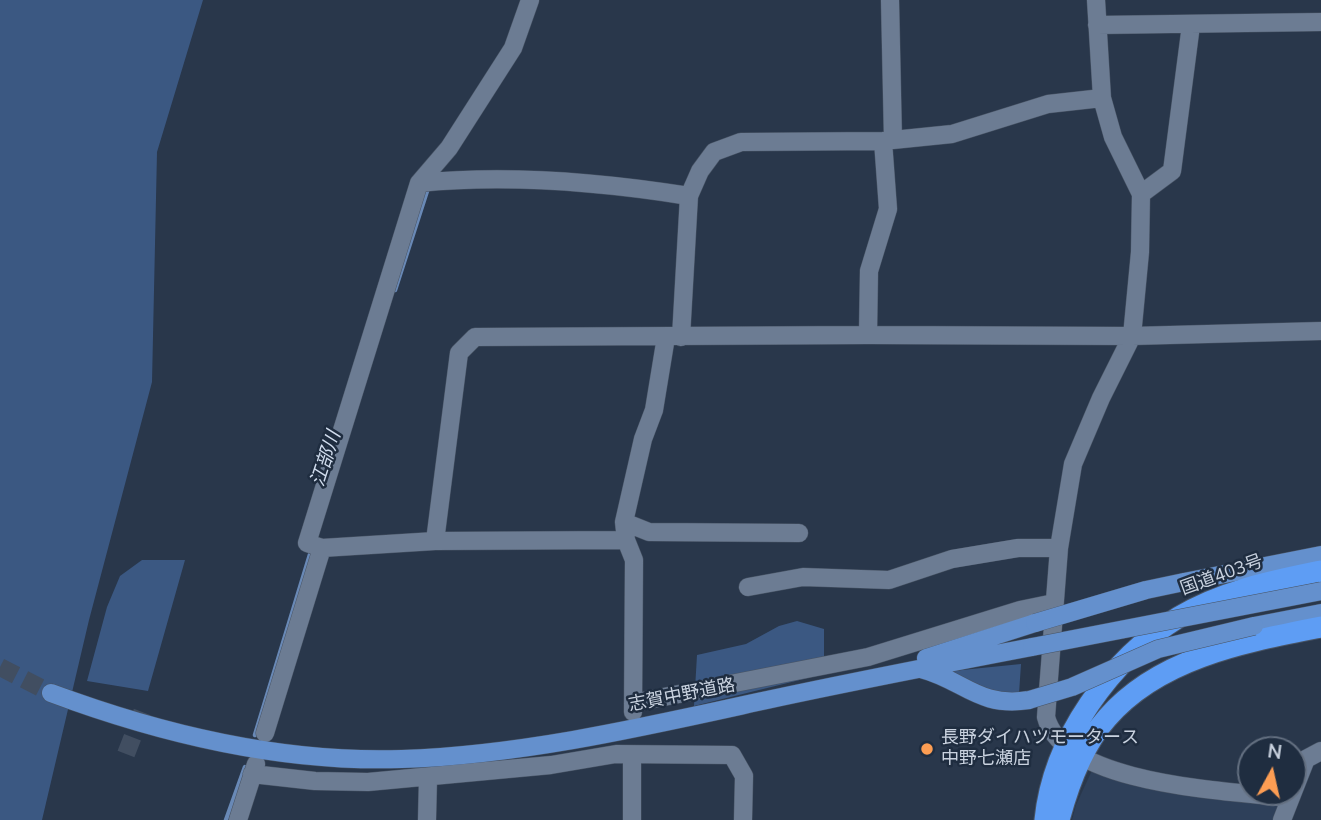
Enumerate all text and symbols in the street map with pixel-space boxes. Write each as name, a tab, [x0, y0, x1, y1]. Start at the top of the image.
water label: 江部川	[307, 428, 347, 490]
street label: 国道403号	[1178, 551, 1266, 601]
street label: 志賀中野道路	[627, 675, 737, 717]
place label: 長野ダイハツモータース 中野七瀬店	[941, 728, 1139, 770]
north arrow	[1237, 736, 1307, 806]
text: N	[1266, 738, 1283, 766]
marker: 長野ダイハツモータース 中野七瀬店	[919, 741, 935, 757]

